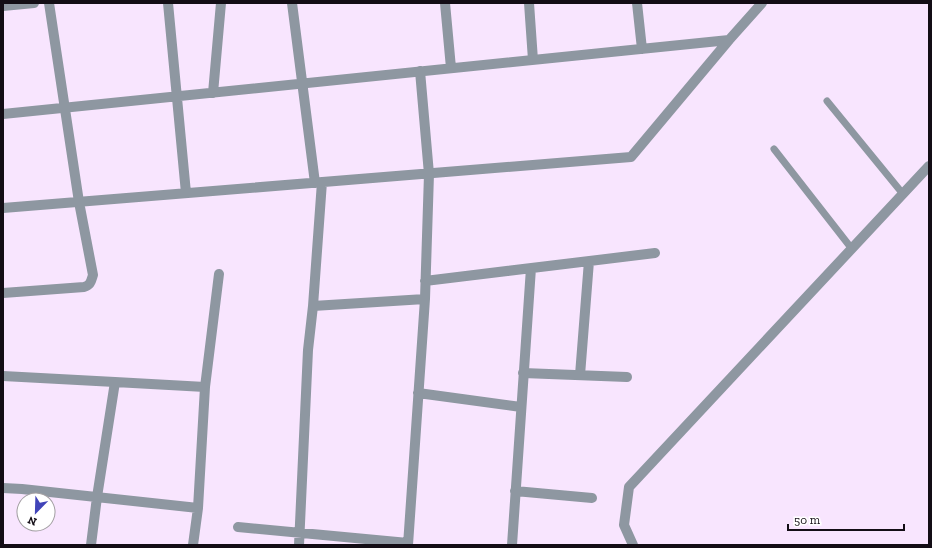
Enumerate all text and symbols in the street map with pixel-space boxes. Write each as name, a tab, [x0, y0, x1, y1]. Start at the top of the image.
north arrow	[16, 492, 56, 532]
scale bar	[788, 506, 904, 532]
text: N	[25, 513, 39, 528]
text: 50 m	[794, 513, 821, 527]

